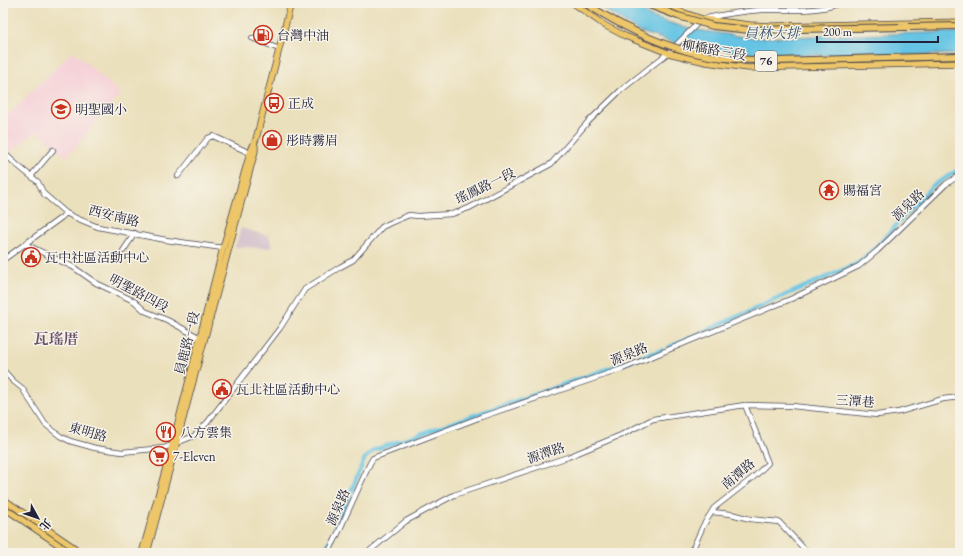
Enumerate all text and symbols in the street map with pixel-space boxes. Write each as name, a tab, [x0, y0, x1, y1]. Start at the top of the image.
scale bar	[817, 18, 938, 44]
fuel station icon: 台灣中油	[252, 24, 274, 46]
water label: 員林大排	[744, 24, 802, 42]
text: 200 m	[823, 24, 853, 40]
place label: 台灣中油	[277, 27, 329, 44]
street label: 柳橋路三段	[681, 36, 747, 64]
road number: 76	[755, 51, 777, 71]
bus stop icon: 正成	[263, 92, 285, 114]
place label: 正成	[288, 95, 314, 112]
school or university icon: 明聖國小	[50, 98, 72, 120]
place label: 明聖國小	[75, 101, 127, 118]
shop icon: 彤時霧眉	[261, 129, 283, 151]
place label: 彤時霧眉	[286, 132, 338, 149]
street label: 瑤鳳路一段	[452, 164, 518, 208]
temple icon: 賜福宮	[818, 179, 840, 201]
place label: 賜福宮	[843, 182, 882, 199]
street label: 源泉路	[888, 185, 928, 225]
street label: 西安南路	[87, 201, 141, 231]
public building icon: 瓦中社區活動中心	[20, 246, 42, 268]
place label: 瓦中社區活動中心	[45, 249, 149, 266]
street label: 明聖路四段	[106, 270, 172, 316]
street label: 員鹿路一段	[171, 309, 203, 377]
district label: 瓦瑤厝	[33, 329, 79, 348]
street label: 源泉路	[608, 339, 650, 369]
public building icon: 瓦北社區活動中心	[211, 378, 233, 400]
place label: 瓦北社區活動中心	[236, 381, 340, 398]
street label: 三潭巷	[835, 391, 875, 411]
street label: 東明路	[67, 418, 109, 446]
restaurant icon: 八方雲集	[155, 421, 177, 443]
place label: 八方雲集	[180, 424, 232, 441]
street label: 源潭路	[525, 439, 567, 467]
supermarket icon: 7-Eleven	[148, 445, 170, 467]
place label: 7-Eleven	[173, 448, 216, 465]
street label: 南潭路	[718, 455, 758, 493]
street label: 源泉路	[322, 486, 354, 528]
north arrow	[18, 498, 58, 538]
text: 北	[37, 516, 55, 533]

